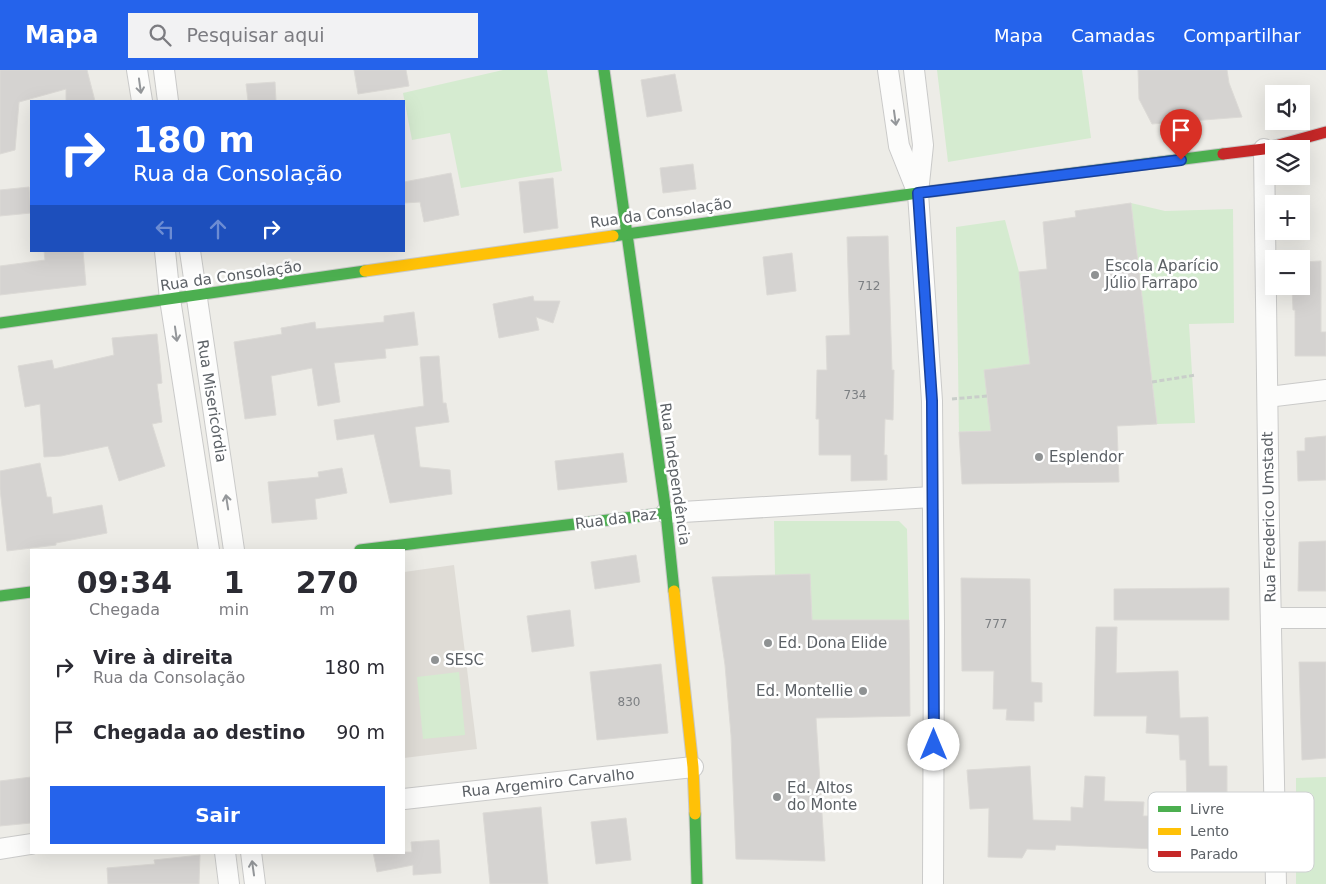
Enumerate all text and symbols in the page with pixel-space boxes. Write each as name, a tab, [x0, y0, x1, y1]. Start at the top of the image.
search box	[128, 13, 478, 58]
text: Mapa	[25, 21, 98, 49]
icon: search	[146, 21, 174, 49]
text: Pesquisar aqui	[186, 24, 325, 46]
text: Mapa	[994, 25, 1043, 46]
text: Camadas	[1071, 25, 1155, 46]
text: Compartilhar	[1183, 25, 1301, 46]
one-way arrow	[135, 77, 145, 93]
map controls	[1265, 85, 1310, 295]
button: sound	[1265, 85, 1310, 130]
pin	[1160, 109, 1202, 160]
one-way arrow	[890, 110, 900, 126]
icon: arrive	[1167, 116, 1195, 144]
icon: right	[50, 120, 115, 185]
text: 180 m	[133, 120, 255, 160]
button: layers	[1265, 140, 1310, 185]
text: Rua da Consolação	[133, 161, 342, 186]
street label: Rua da Consolação	[589, 194, 733, 232]
button: +	[1265, 195, 1310, 240]
icon: left	[151, 215, 179, 243]
icon: ahead	[204, 215, 232, 243]
icon: right	[257, 215, 285, 243]
button: −	[1265, 250, 1310, 295]
street label: Rua da Consolação	[159, 257, 303, 295]
place label: Escola Aparício Júlio Farrapo	[1104, 257, 1219, 292]
marker: Escola Aparício Júlio Farrapo	[1089, 269, 1101, 281]
house number: 712	[858, 279, 880, 293]
one-way arrow	[171, 326, 181, 342]
street label: Rua Misericórdia	[193, 338, 231, 464]
house number: 734	[844, 388, 866, 402]
street label: Rua Independência	[656, 401, 694, 547]
street label: Rua Frederico Umstadt	[1259, 431, 1279, 603]
place label: Esplendor	[1049, 448, 1124, 466]
marker: Esplendor	[1033, 451, 1045, 463]
one-way arrow	[222, 494, 232, 510]
street label: Rua da Paz	[574, 505, 658, 533]
text: 09:34	[77, 565, 172, 600]
text: 1	[223, 565, 244, 600]
text: 270	[296, 565, 358, 600]
text: Chegada	[89, 600, 160, 619]
text: min	[219, 600, 249, 619]
text: m	[319, 600, 335, 619]
house number: 777	[985, 617, 1007, 631]
place label: Ed. Dona Elide	[778, 634, 887, 652]
marker: Ed. Dona Elide	[762, 637, 774, 649]
text: Vire à direita	[93, 646, 233, 668]
place label: SESC	[445, 651, 484, 669]
icon: right	[50, 653, 78, 681]
marker: SESC	[429, 654, 441, 666]
text: 180 m	[324, 656, 385, 678]
text: Rua da Consolação	[93, 668, 245, 687]
place label: Ed. Montellie	[756, 682, 853, 700]
marker: Ed. Montellie	[857, 685, 869, 697]
house number: 830	[618, 695, 640, 709]
icon: arrive	[50, 718, 78, 746]
position arrow	[907, 718, 959, 770]
text: Chegada ao destino	[93, 721, 305, 743]
text: 90 m	[336, 721, 385, 743]
street label: Rua Argemiro Carvalho	[461, 765, 635, 801]
place label: Ed. Altos do Monte	[787, 779, 857, 814]
button: Sair	[50, 786, 385, 844]
marker: Ed. Altos do Monte	[771, 791, 783, 803]
legend	[1148, 792, 1314, 872]
text: Livre	[1190, 801, 1224, 817]
text: Lento	[1190, 823, 1229, 839]
text: Parado	[1190, 846, 1238, 862]
one-way arrow	[248, 861, 258, 877]

